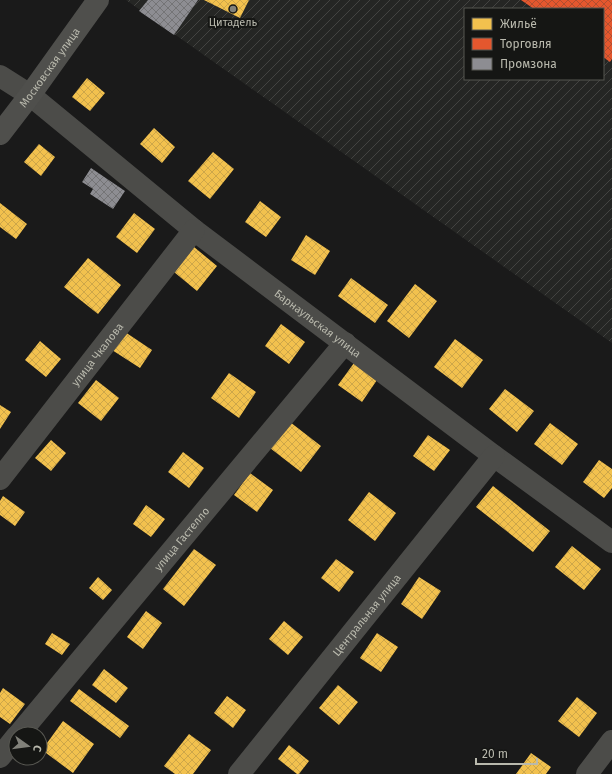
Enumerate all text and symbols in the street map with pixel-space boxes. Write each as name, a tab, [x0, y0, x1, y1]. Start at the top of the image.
marker: Цитадель	[228, 4, 238, 14]
legend	[464, 8, 604, 80]
place label: Цитадель	[209, 16, 258, 29]
text: Жильё	[500, 17, 537, 31]
street label: Московская улица	[17, 25, 83, 110]
text: Торговля	[500, 37, 552, 51]
text: Промзона	[500, 57, 557, 71]
street label: Барнаульская улица	[272, 287, 364, 360]
street label: улица Чкалова	[68, 320, 126, 389]
street label: улица Гастелло	[151, 504, 212, 573]
street label: Центральная улица	[330, 571, 403, 658]
north arrow	[8, 726, 48, 766]
scale bar	[476, 740, 537, 766]
text: С	[30, 744, 44, 754]
text: 20 m	[482, 747, 508, 761]

